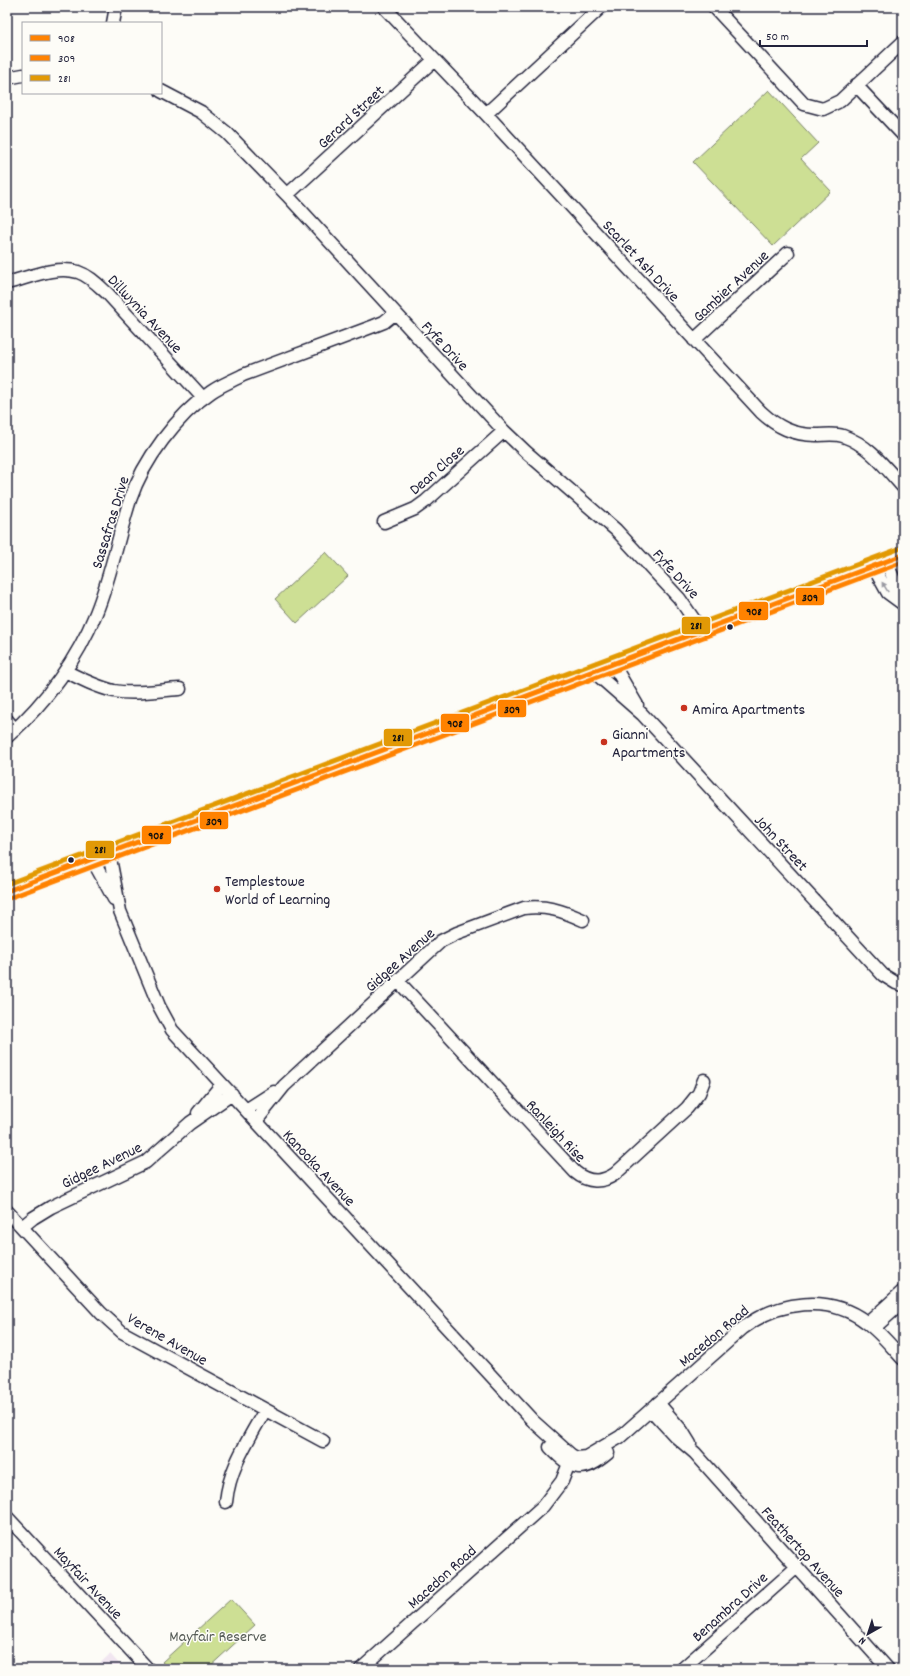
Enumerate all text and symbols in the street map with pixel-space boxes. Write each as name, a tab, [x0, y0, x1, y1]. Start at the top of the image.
legend	[22, 22, 162, 94]
scale bar	[760, 22, 867, 48]
text: 50 m	[766, 29, 789, 46]
text: 908	[58, 31, 75, 48]
text: 309	[58, 51, 75, 68]
text: 281	[58, 71, 71, 88]
street label: Gerard Street	[313, 81, 391, 155]
street label: Scarlet Ash Drive	[596, 216, 684, 308]
street label: Gambier Avenue	[688, 245, 775, 328]
street label: Dillwynia Avenue	[101, 270, 187, 359]
street label: Fyfe Drive	[415, 317, 473, 377]
street label: Dean Close	[405, 440, 470, 501]
street label: Sassafras Drive	[86, 474, 136, 572]
street label: Fyfe Drive	[646, 544, 704, 605]
one-way arrow	[881, 582, 889, 592]
line badge: 309	[795, 587, 825, 606]
text: 309	[802, 591, 818, 607]
line badge: 908	[738, 601, 769, 621]
text: 908	[746, 605, 762, 621]
line badge: 281	[681, 616, 711, 635]
text: 281	[690, 619, 702, 635]
unlabelled marker	[725, 622, 735, 632]
line badge: 309	[497, 699, 527, 718]
place label: Amira Apartments	[692, 699, 806, 722]
text: 309	[504, 703, 520, 719]
marker: Amira Apartments	[679, 703, 689, 713]
line badge: 908	[440, 713, 470, 733]
text: 908	[447, 717, 463, 733]
place label: Gianni Apartments	[612, 724, 686, 765]
line badge: 281	[383, 728, 413, 747]
text: 281	[392, 731, 404, 747]
marker: Gianni Apartments	[599, 737, 609, 747]
street label: John Street	[748, 810, 813, 877]
line badge: 309	[199, 811, 229, 830]
text: 309	[206, 815, 222, 831]
line badge: 908	[141, 825, 172, 845]
text: 908	[148, 829, 164, 845]
line badge: 281	[85, 840, 115, 859]
text: 281	[94, 843, 106, 859]
unlabelled marker	[66, 855, 76, 865]
place label: Templestowe World of Learning	[225, 871, 330, 912]
marker: Templestowe World of Learning	[212, 884, 222, 894]
street label: Gidgee Avenue	[361, 923, 441, 999]
street label: Ranleigh Rise	[520, 1095, 591, 1168]
street label: Kanooka Avenue	[276, 1125, 360, 1212]
street label: Gidgee Avenue	[58, 1137, 146, 1196]
street label: Macedon Road	[674, 1300, 755, 1373]
street label: Verene Avenue	[122, 1308, 211, 1373]
street label: Feathertop Avenue	[755, 1502, 849, 1603]
street label: Macedon Road	[403, 1541, 482, 1615]
street label: Mayfair Avenue	[47, 1542, 127, 1625]
street label: Benambra Drive	[688, 1567, 774, 1648]
north arrow	[848, 1614, 888, 1654]
park label: Mayfair Reserve	[169, 1626, 267, 1649]
text: N	[855, 1632, 870, 1648]

